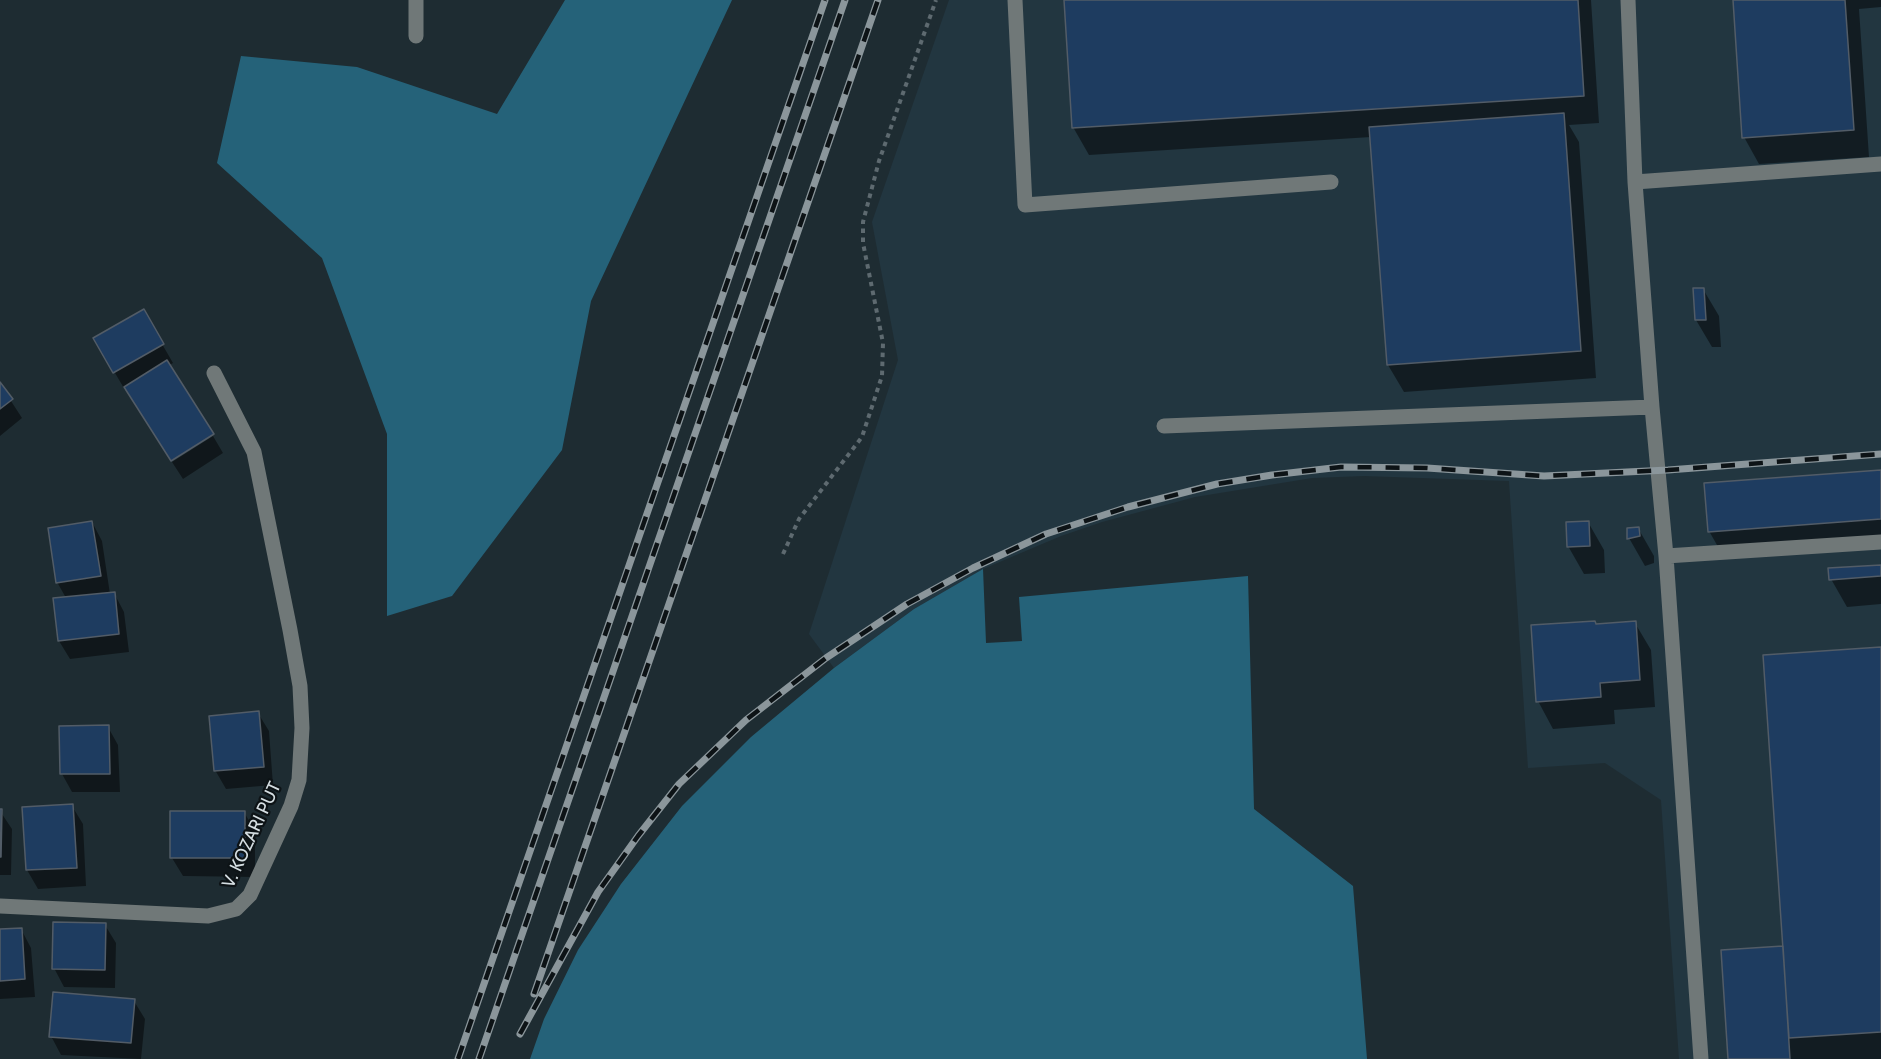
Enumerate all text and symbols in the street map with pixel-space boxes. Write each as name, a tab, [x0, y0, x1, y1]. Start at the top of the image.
street label: V. KOZARI PUT	[218, 779, 286, 891]

